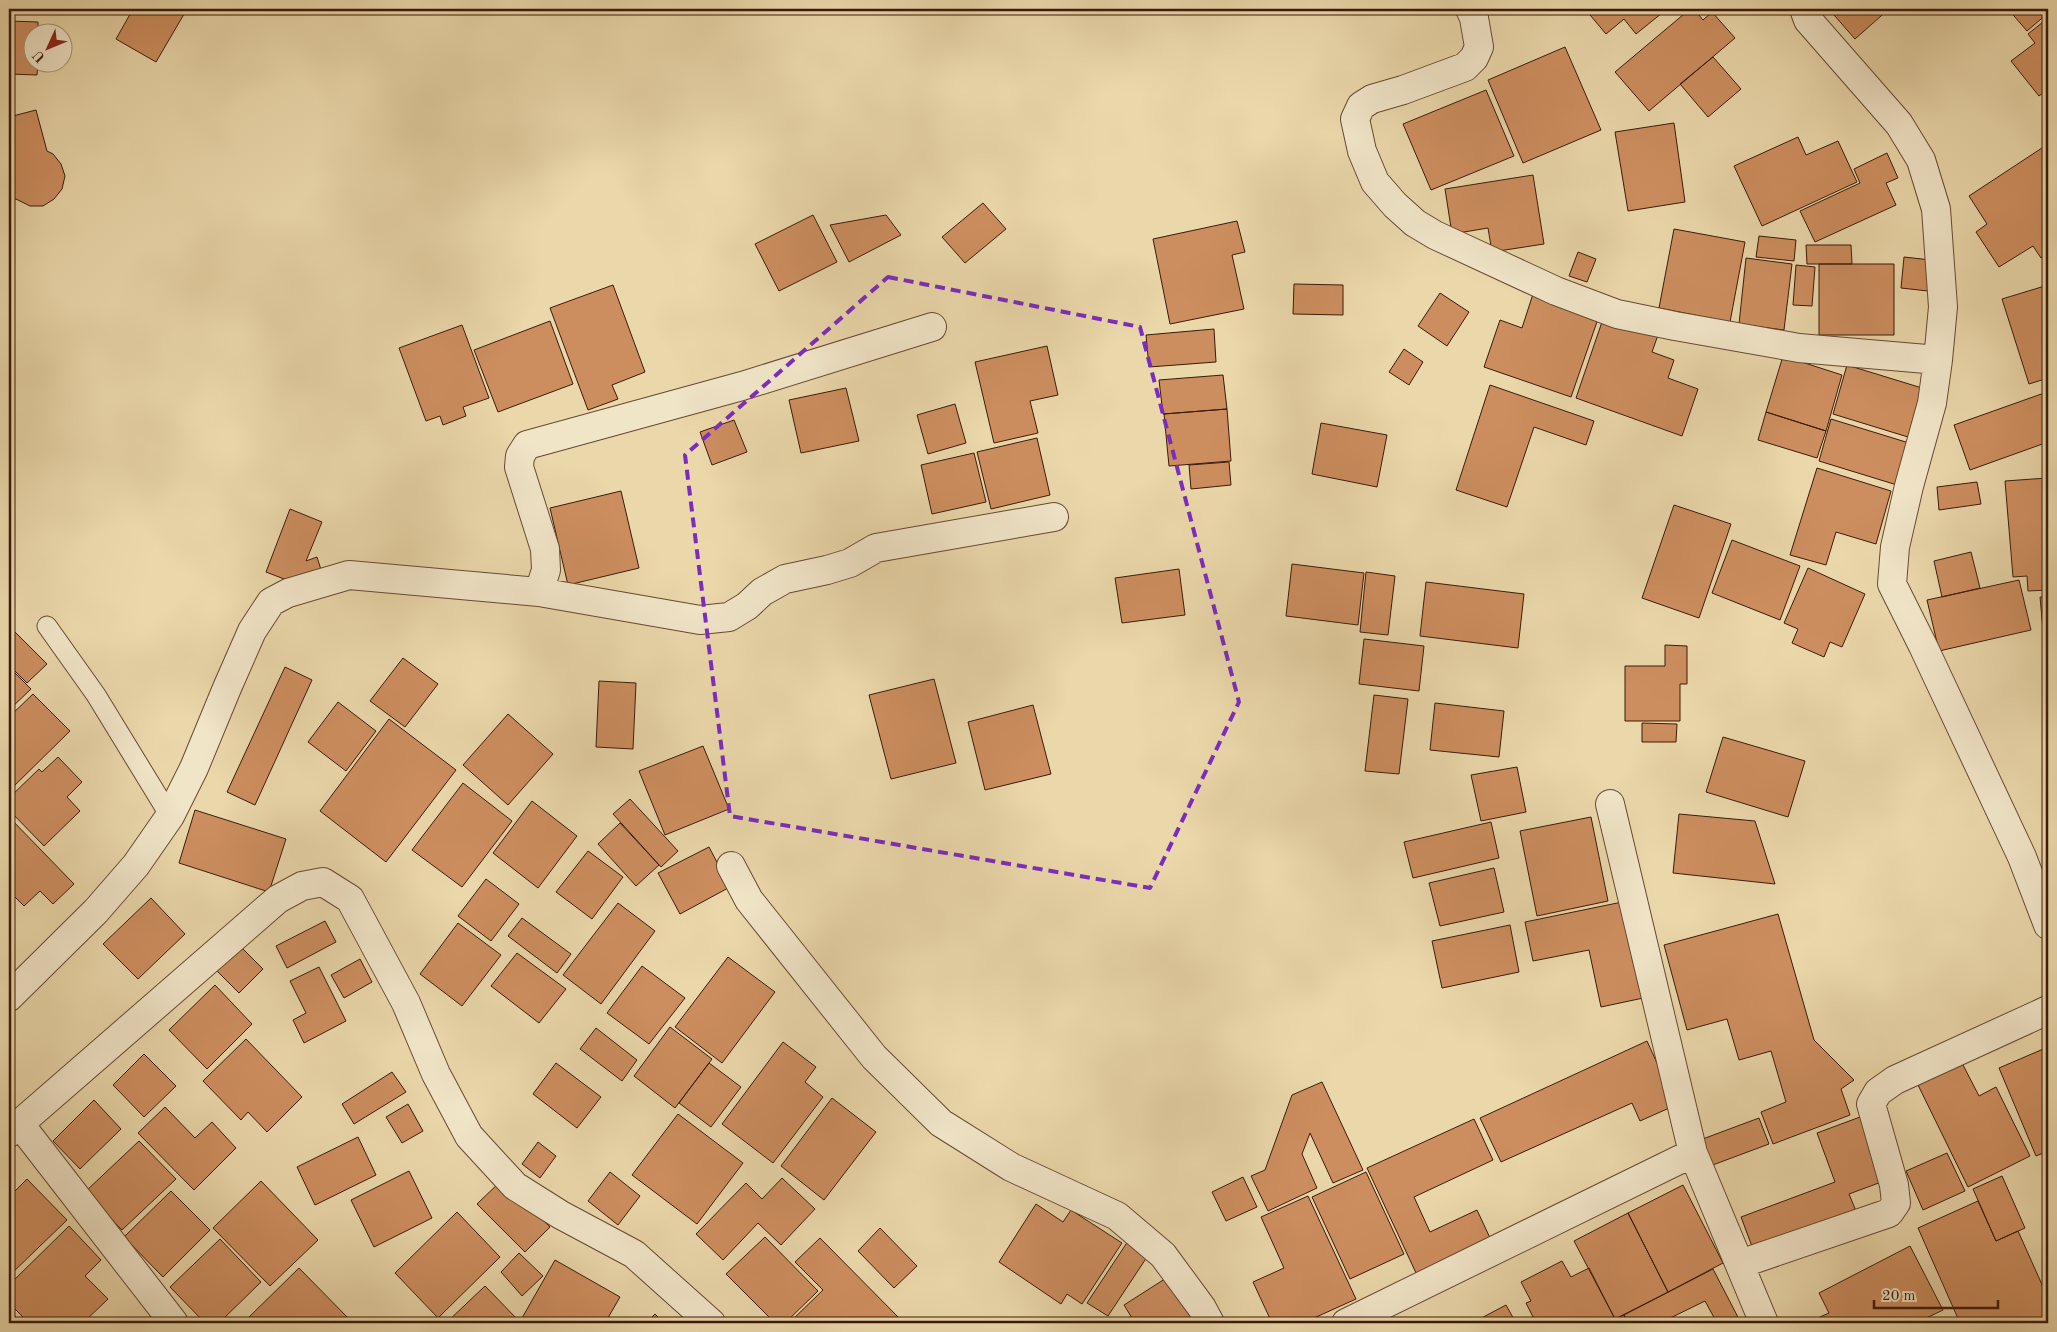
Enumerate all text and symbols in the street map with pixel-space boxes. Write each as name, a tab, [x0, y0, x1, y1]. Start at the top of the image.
north arrow	[22, 22, 72, 72]
text: U	[30, 47, 48, 65]
scale bar	[1874, 1277, 1998, 1309]
text: 20 m	[1882, 1289, 1916, 1304]

